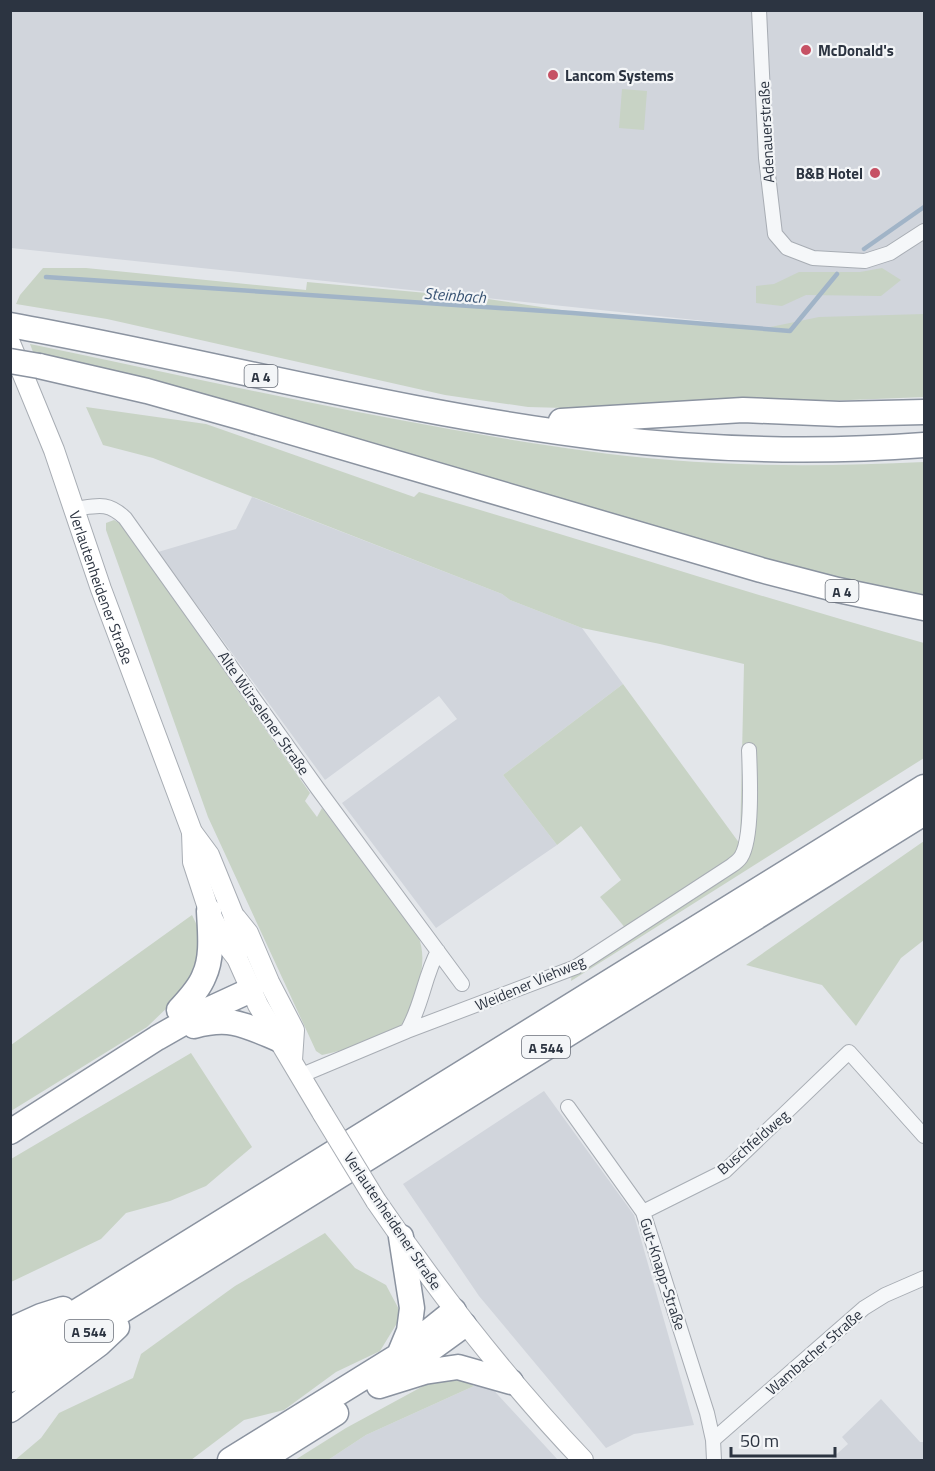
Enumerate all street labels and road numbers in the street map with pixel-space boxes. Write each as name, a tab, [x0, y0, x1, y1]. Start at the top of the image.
street label: Adenauerstraße	[752, 81, 780, 183]
road number: A 4	[244, 365, 278, 387]
street label: Verlautenheidener Straße	[64, 507, 140, 667]
road number: A 4	[826, 580, 858, 602]
street label: Alte Würselener Straße	[213, 646, 315, 780]
street label: Weidener Viehweg	[471, 949, 589, 1017]
road number: A 544	[522, 1036, 570, 1058]
street label: Buschfeldweg	[712, 1104, 794, 1180]
street label: Verlautenheidener Straße	[338, 1148, 448, 1294]
street label: Gut-Knapp-Straße	[634, 1215, 692, 1333]
street label: Wambacher Straße	[761, 1304, 867, 1400]
road number: A 544	[65, 1320, 113, 1342]

